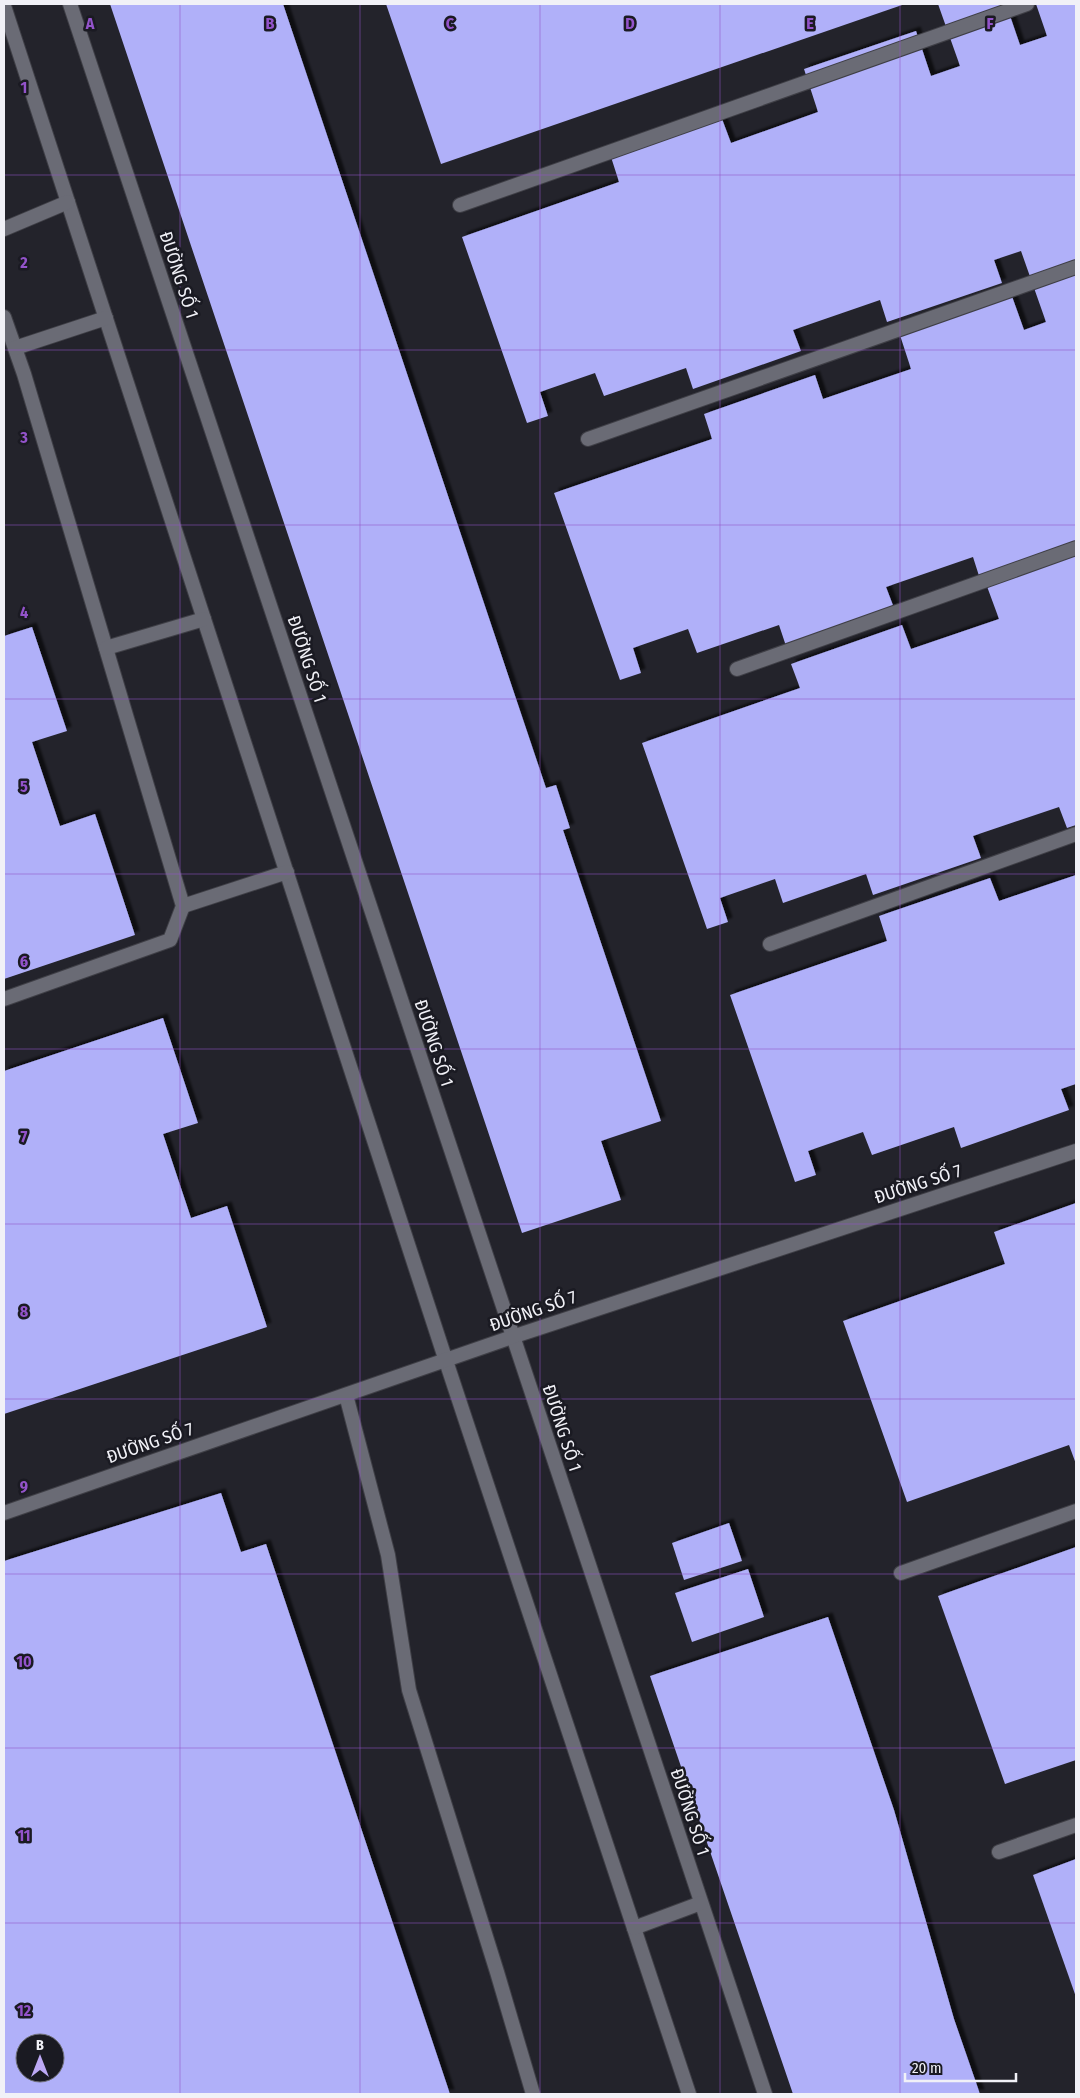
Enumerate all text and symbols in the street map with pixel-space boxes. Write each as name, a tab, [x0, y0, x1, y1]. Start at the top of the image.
text: A	[85, 14, 95, 33]
text: B	[266, 14, 275, 33]
text: C	[446, 14, 455, 33]
text: D	[625, 14, 635, 33]
text: E	[806, 14, 814, 33]
text: F	[986, 14, 994, 33]
text: 1	[21, 78, 27, 97]
street label: ĐƯỜNG SỐ 1	[155, 228, 206, 321]
text: 2	[19, 253, 28, 272]
text: 3	[19, 428, 28, 447]
text: 4	[20, 603, 28, 622]
street label: ĐƯỜNG SỐ 1	[283, 612, 334, 705]
text: 5	[20, 777, 28, 796]
text: 6	[20, 952, 28, 971]
street label: ĐƯỜNG SỐ 1	[410, 996, 461, 1089]
text: 7	[21, 1127, 28, 1146]
street label: ĐƯỜNG SỐ 7	[871, 1157, 964, 1208]
street label: ĐƯỜNG SỐ 7	[486, 1283, 579, 1336]
text: 8	[20, 1302, 29, 1321]
street label: ĐƯỜNG SỐ 1	[538, 1381, 589, 1474]
street label: ĐƯỜNG SỐ 7	[103, 1415, 196, 1468]
text: 9	[20, 1477, 28, 1496]
text: 10	[16, 1652, 32, 1671]
street label: ĐƯỜNG SỐ 1	[666, 1765, 717, 1858]
text: 11	[17, 1826, 31, 1845]
text: 12	[17, 2001, 32, 2020]
north arrow	[15, 2033, 65, 2083]
text: B	[36, 2037, 44, 2054]
scale bar	[905, 2050, 1016, 2082]
text: 20 m	[912, 2059, 942, 2077]

